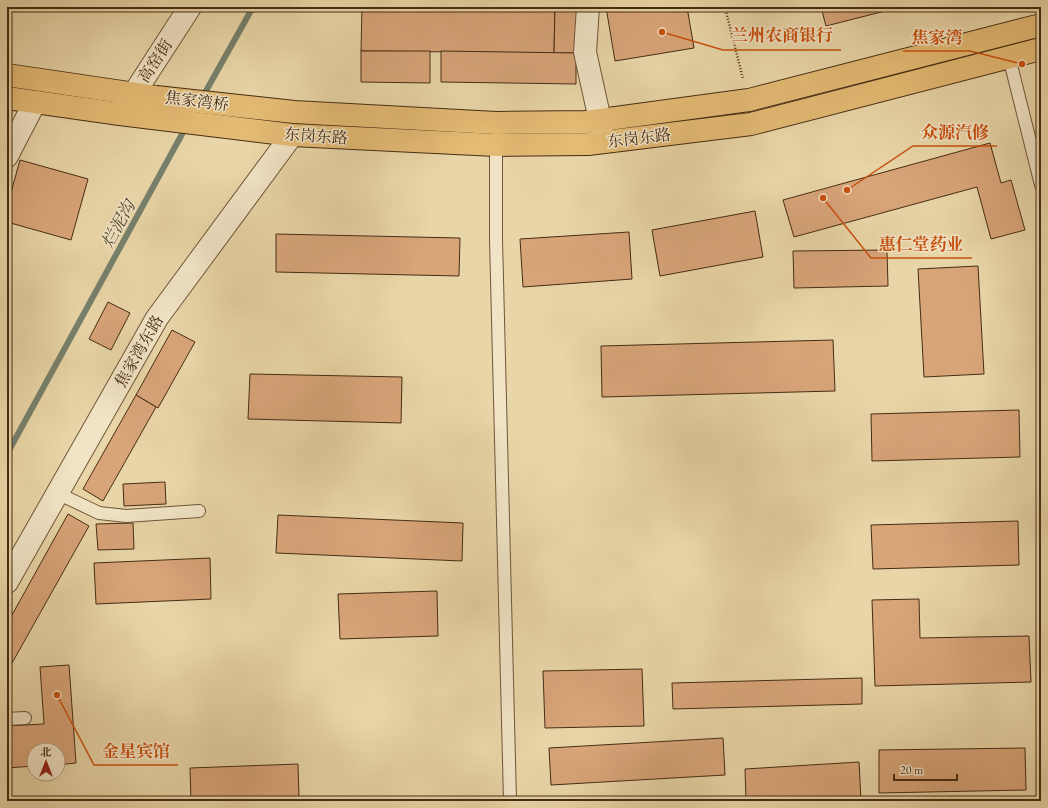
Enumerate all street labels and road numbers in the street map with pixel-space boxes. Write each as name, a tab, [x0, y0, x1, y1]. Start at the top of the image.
street label: 高窑街	[133, 35, 177, 87]
street label: 焦家湾桥	[164, 87, 230, 115]
street label: 东岗东路	[283, 123, 349, 149]
street label: 东岗东路	[606, 124, 672, 152]
street label: 焦家湾东路	[110, 311, 168, 391]

